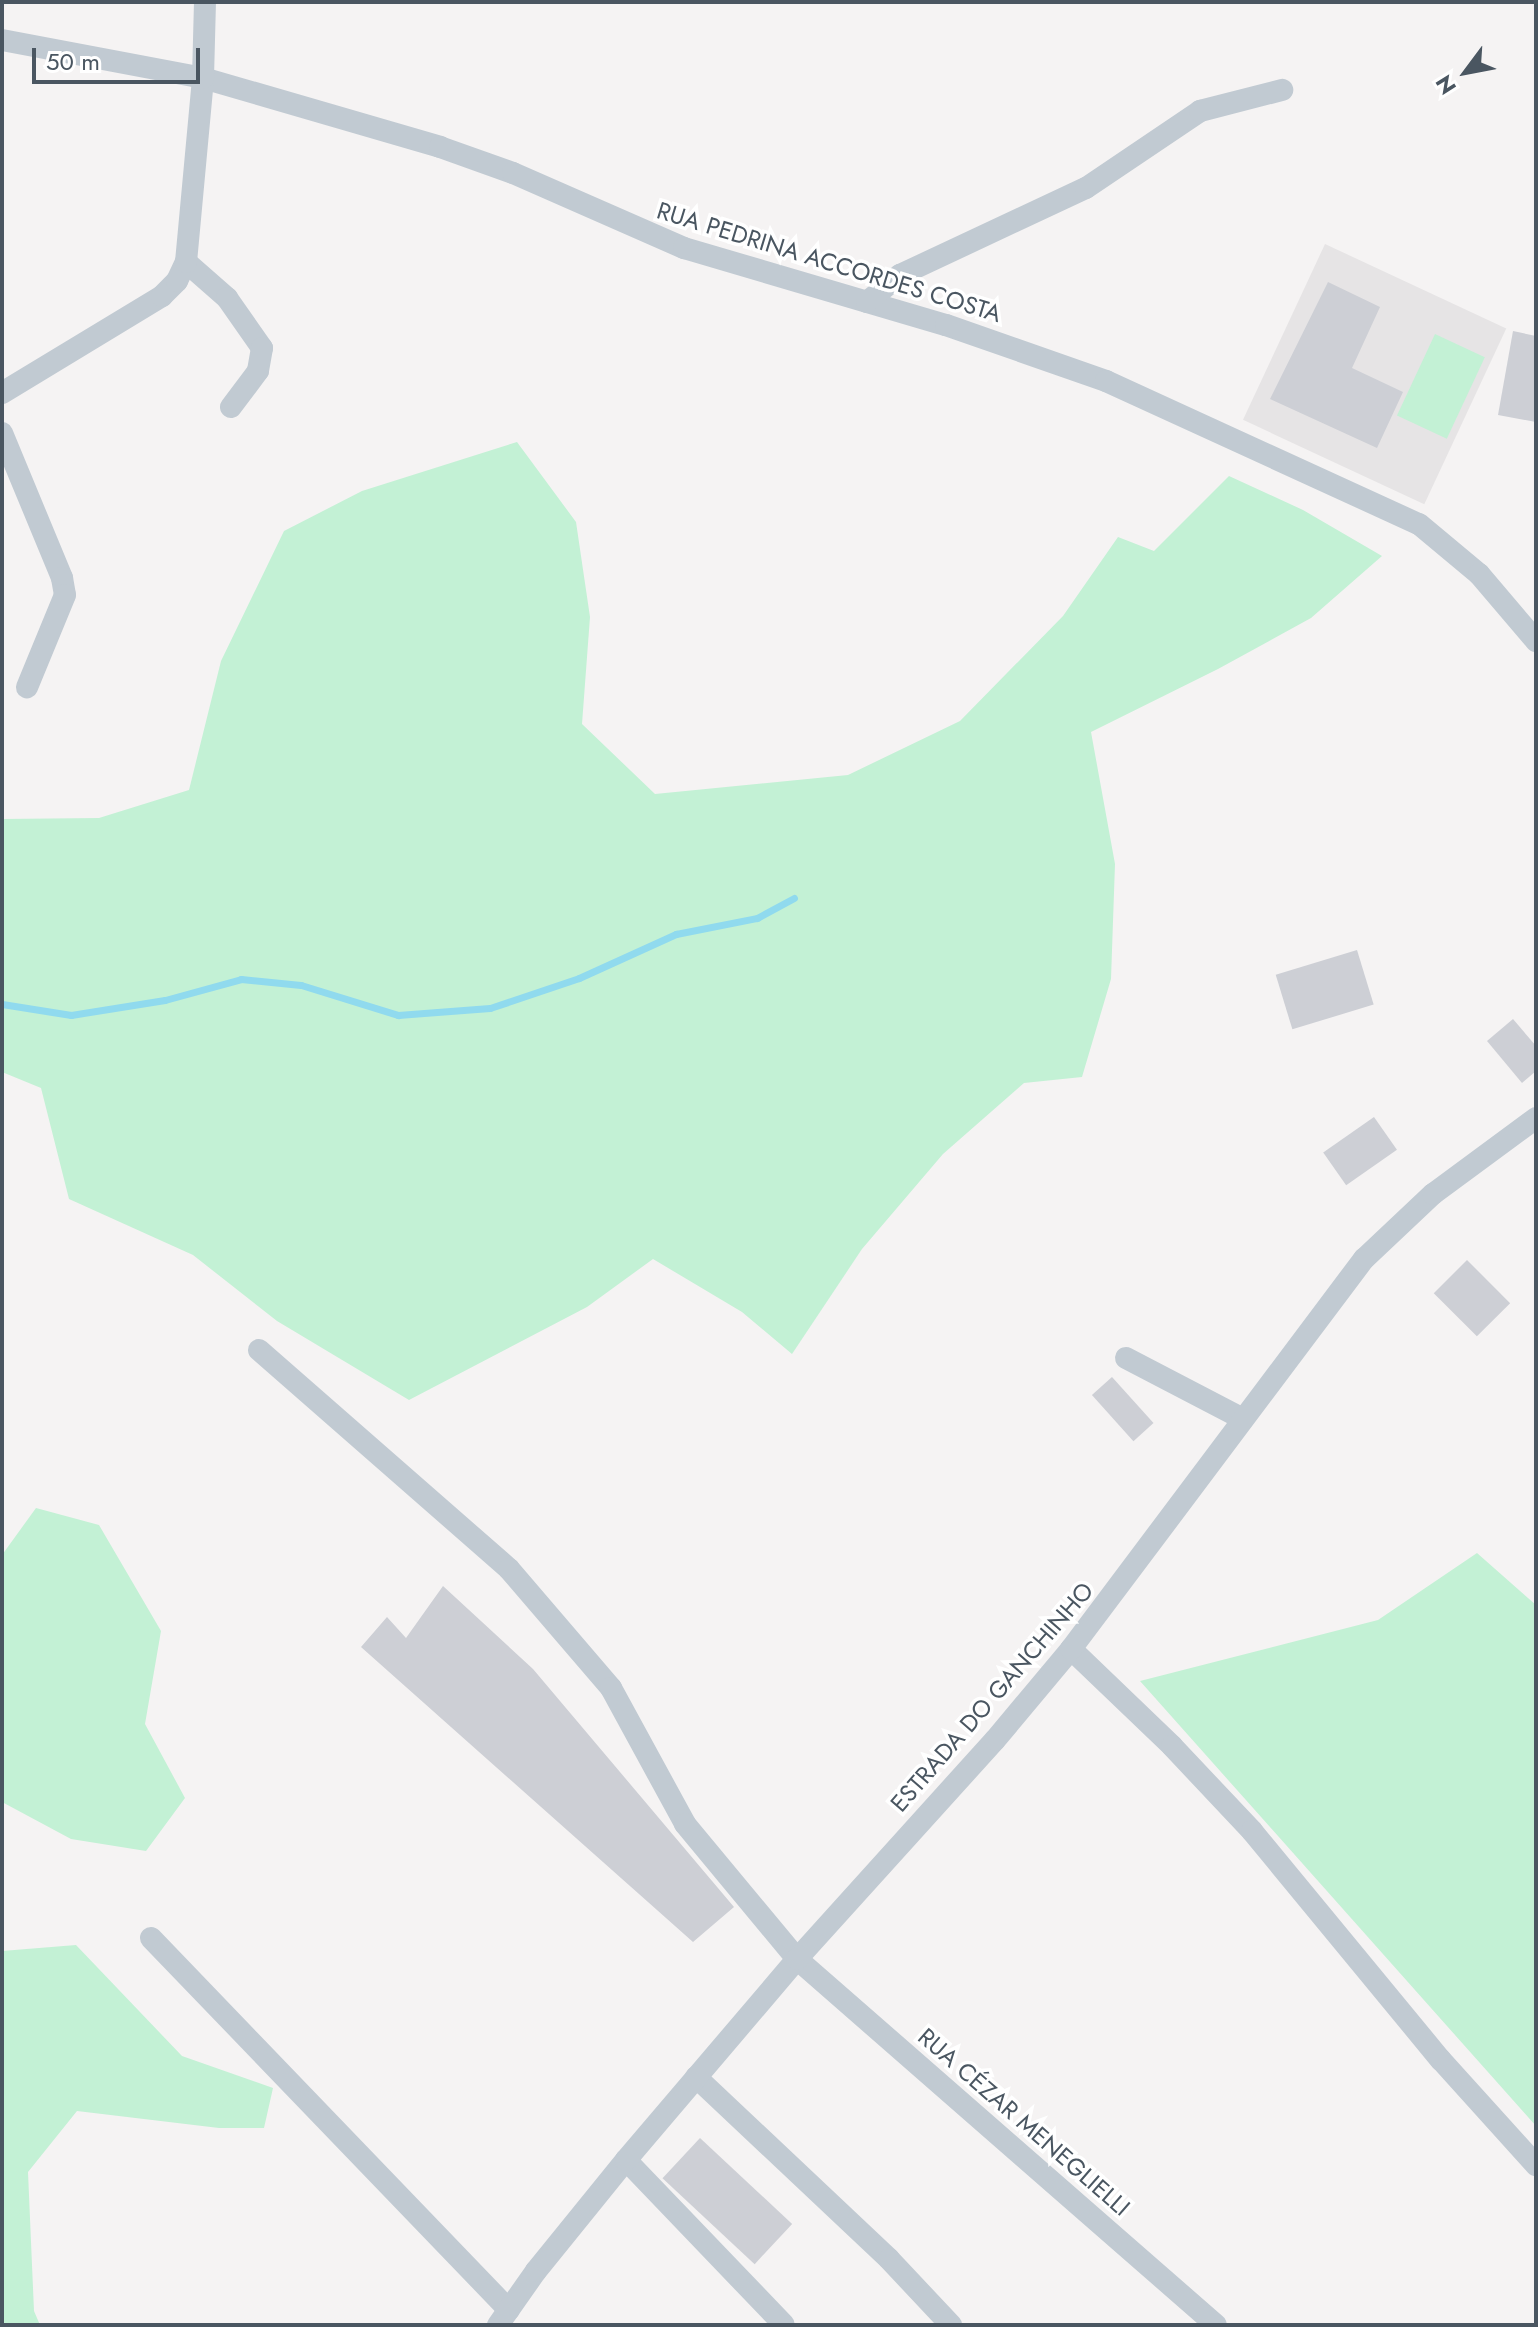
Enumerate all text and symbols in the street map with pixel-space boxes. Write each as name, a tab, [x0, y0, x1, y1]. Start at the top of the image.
scale bar	[36, 32, 204, 82]
north arrow	[1426, 32, 1506, 112]
text: 50 m	[46, 44, 100, 79]
text: N	[1427, 69, 1464, 101]
street label: RUA PEDRINA ACCORDES COSTA	[653, 196, 1005, 328]
street label: ESTRADA DO GANCHINHO	[885, 1576, 1099, 1818]
street label: RUA CÉZAR MENEGLIELLI	[912, 2022, 1136, 2222]

